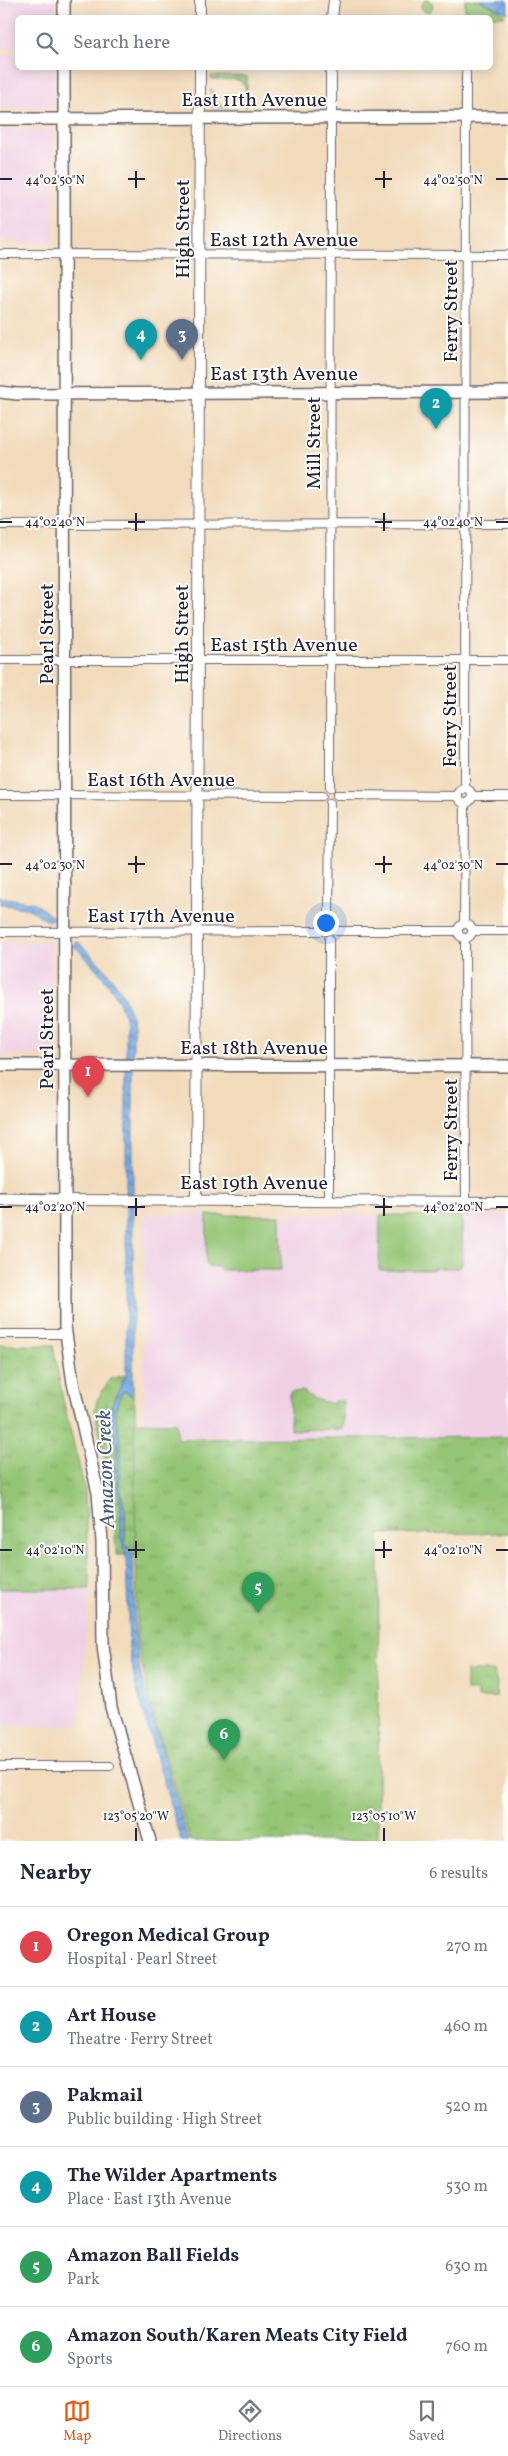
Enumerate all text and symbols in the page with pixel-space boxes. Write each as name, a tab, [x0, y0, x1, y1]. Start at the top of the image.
search box	[15, 15, 493, 70]
icon: search	[33, 29, 61, 57]
text: Search here	[73, 30, 170, 56]
street label: East 11th Avenue	[181, 87, 327, 115]
text: 44°02'50"N	[25, 173, 85, 189]
text: 44°02'50"N	[423, 173, 483, 189]
street label: High Street	[170, 179, 198, 279]
street label: East 12th Avenue	[210, 227, 358, 255]
street label: Ferry Street	[438, 259, 466, 363]
pin: 4	[125, 319, 157, 360]
pin: 3	[166, 319, 198, 360]
street label: East 13th Avenue	[210, 361, 358, 389]
pin: 2	[420, 388, 452, 429]
street label: Mill Street	[301, 396, 329, 490]
text: 44°02'40"N	[25, 515, 85, 531]
text: 44°02'40"N	[423, 515, 483, 531]
street label: Pearl Street	[34, 583, 62, 685]
street label: High Street	[169, 584, 197, 684]
street label: East 15th Avenue	[210, 632, 358, 660]
street label: Ferry Street	[437, 664, 465, 768]
street label: East 16th Avenue	[87, 767, 235, 795]
text: 44°02'30"N	[25, 858, 85, 874]
text: 44°02'30"N	[423, 858, 483, 874]
street label: East 17th Avenue	[87, 903, 235, 931]
your location	[313, 910, 339, 936]
street label: Pearl Street	[34, 988, 62, 1090]
street label: East 18th Avenue	[180, 1035, 328, 1063]
pin: 1	[72, 1056, 104, 1097]
street label: Ferry Street	[438, 1078, 466, 1182]
street label: East 19th Avenue	[180, 1170, 328, 1198]
text: 44°02'20"N	[25, 1200, 85, 1216]
text: 44°02'20"N	[423, 1200, 483, 1216]
water label: Amazon Creek	[90, 1409, 123, 1529]
text: 44°02'10"N	[26, 1543, 84, 1559]
text: 44°02'10"N	[424, 1543, 482, 1559]
pin: 5	[242, 1572, 274, 1613]
pin: 6	[208, 1719, 240, 1760]
text: 123°05'20"W	[103, 1809, 169, 1825]
text: 123°05'10"W	[352, 1809, 416, 1825]
text: Nearby	[20, 1859, 91, 1888]
text: 6 results	[429, 1863, 488, 1885]
text: Oregon Medical Group	[67, 1923, 270, 1949]
text: 1	[33, 1936, 39, 1958]
text: 270 m	[446, 1936, 488, 1958]
text: Hospital · Pearl Street	[67, 1949, 217, 1971]
text: Art House	[67, 2003, 156, 2029]
text: 2	[32, 2016, 40, 2038]
text: 460 m	[444, 2016, 488, 2038]
text: Theatre · Ferry Street	[67, 2029, 213, 2051]
text: Pakmail	[67, 2083, 143, 2109]
text: 3	[32, 2096, 40, 2118]
text: 520 m	[445, 2096, 488, 2118]
text: Public building · High Street	[67, 2109, 262, 2131]
text: The Wilder Apartments	[67, 2163, 277, 2189]
text: 4	[31, 2176, 41, 2198]
text: 530 m	[445, 2176, 488, 2198]
text: Place · East 13th Avenue	[67, 2189, 232, 2211]
text: Amazon Ball Fields	[67, 2243, 239, 2269]
text: 5	[32, 2256, 40, 2278]
text: 630 m	[445, 2256, 488, 2278]
text: Park	[67, 2269, 100, 2291]
text: Amazon South/Karen Meats City Field	[67, 2323, 408, 2349]
text: 6	[32, 2336, 40, 2358]
text: 760 m	[445, 2336, 488, 2358]
text: Sports	[67, 2349, 113, 2371]
tab: Map	[63, 2397, 91, 2446]
tab: Directions	[218, 2397, 282, 2446]
tab: Saved	[409, 2397, 445, 2446]

